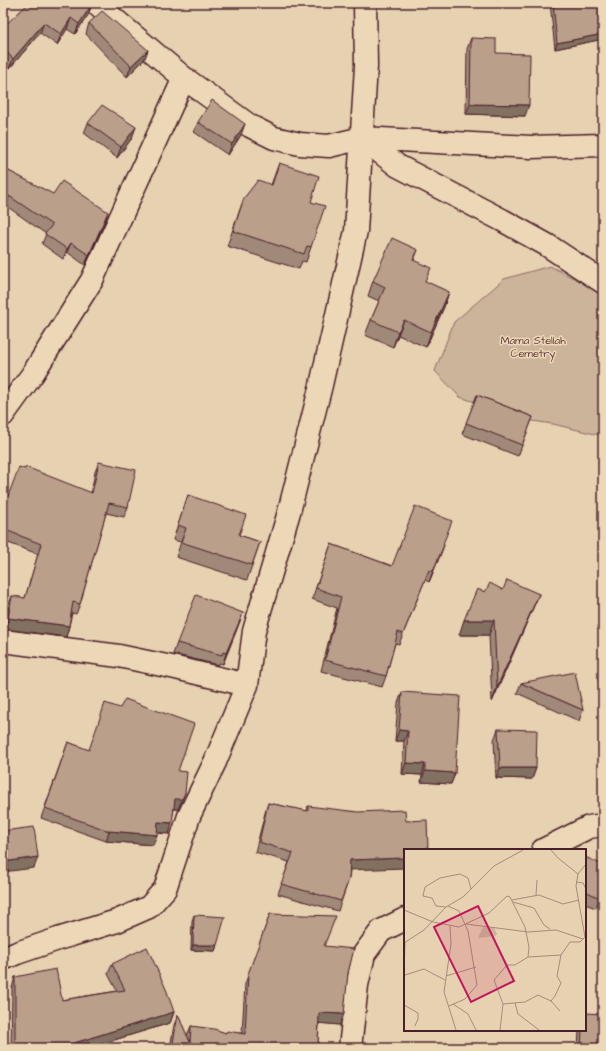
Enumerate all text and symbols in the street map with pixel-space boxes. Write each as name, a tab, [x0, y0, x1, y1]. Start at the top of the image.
park label: Mama Stellah Cemetry	[500, 333, 566, 362]
inset map	[404, 849, 586, 1031]

